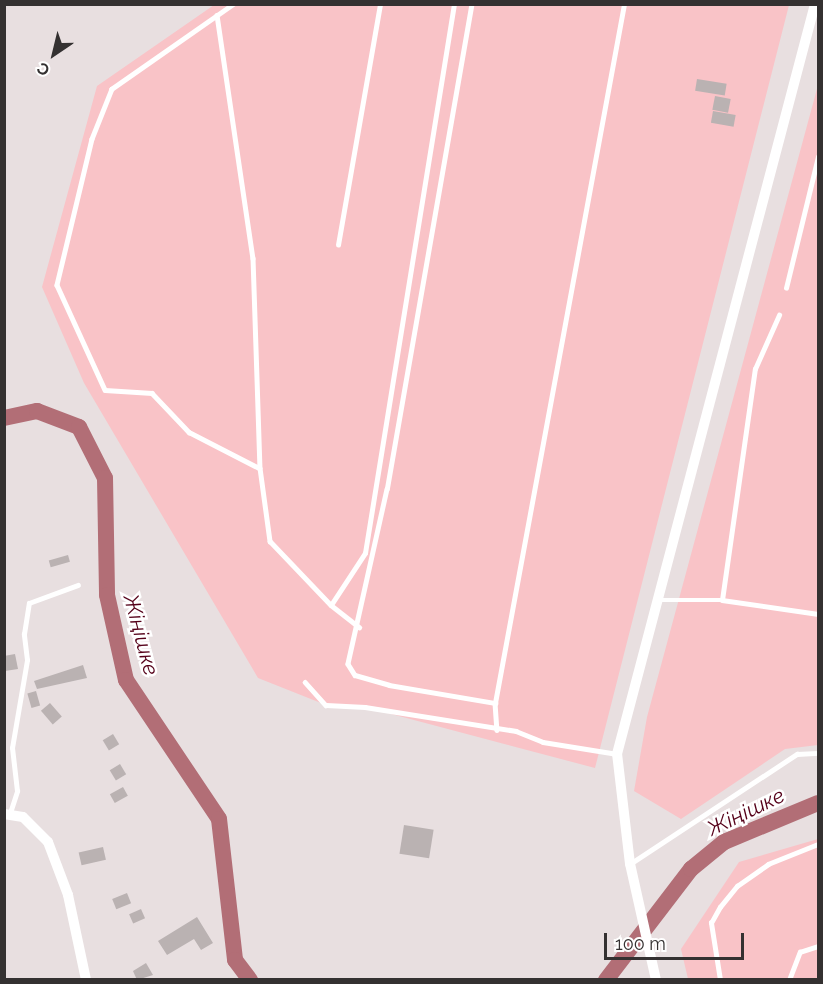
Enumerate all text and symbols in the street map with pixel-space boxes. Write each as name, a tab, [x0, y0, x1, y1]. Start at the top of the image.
north arrow	[24, 24, 84, 84]
text: С	[33, 58, 53, 80]
water label: Жіңішке	[118, 592, 164, 678]
water label: Жіңішке	[703, 783, 789, 841]
scale bar	[607, 921, 746, 959]
text: 100 m	[615, 933, 666, 954]

